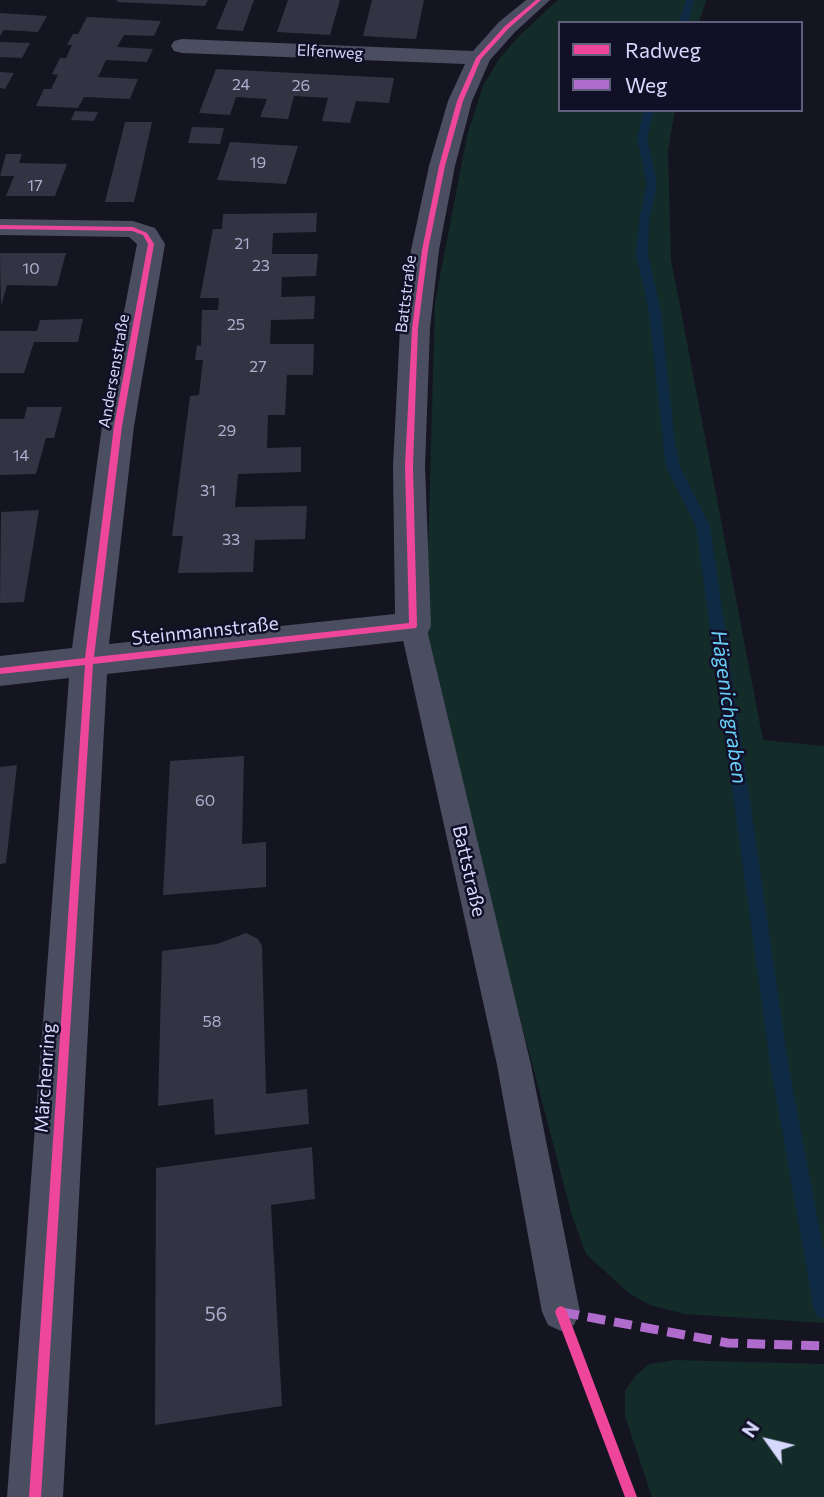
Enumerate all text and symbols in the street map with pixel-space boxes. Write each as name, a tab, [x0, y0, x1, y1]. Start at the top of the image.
legend	[558, 21, 803, 112]
text: Radweg	[625, 37, 701, 62]
street label: Elfenweg	[296, 41, 364, 63]
text: Weg	[625, 72, 667, 97]
house number: 24	[232, 75, 250, 95]
house number: 26	[292, 76, 310, 96]
house number: 19	[250, 153, 266, 173]
house number: 17	[27, 176, 43, 196]
house number: 21	[234, 234, 250, 254]
street label: Battstraße	[392, 254, 420, 334]
house number: 23	[252, 256, 270, 276]
house number: 10	[22, 259, 40, 279]
street label: Andersenstraße	[95, 312, 133, 430]
house number: 25	[227, 315, 245, 335]
house number: 27	[249, 357, 267, 377]
house number: 29	[218, 421, 236, 441]
house number: 14	[13, 446, 29, 466]
house number: 31	[200, 481, 216, 501]
house number: 33	[222, 530, 240, 550]
street label: Steinmannstraße	[130, 612, 280, 650]
water label: Hägenichgraben	[706, 629, 752, 785]
house number: 60	[195, 791, 215, 811]
street label: Battstraße	[447, 823, 491, 919]
house number: 58	[203, 1012, 221, 1032]
street label: Märchenring	[30, 1022, 60, 1134]
house number: 56	[205, 1304, 227, 1326]
north arrow	[733, 1406, 803, 1476]
text: N	[737, 1417, 764, 1441]

